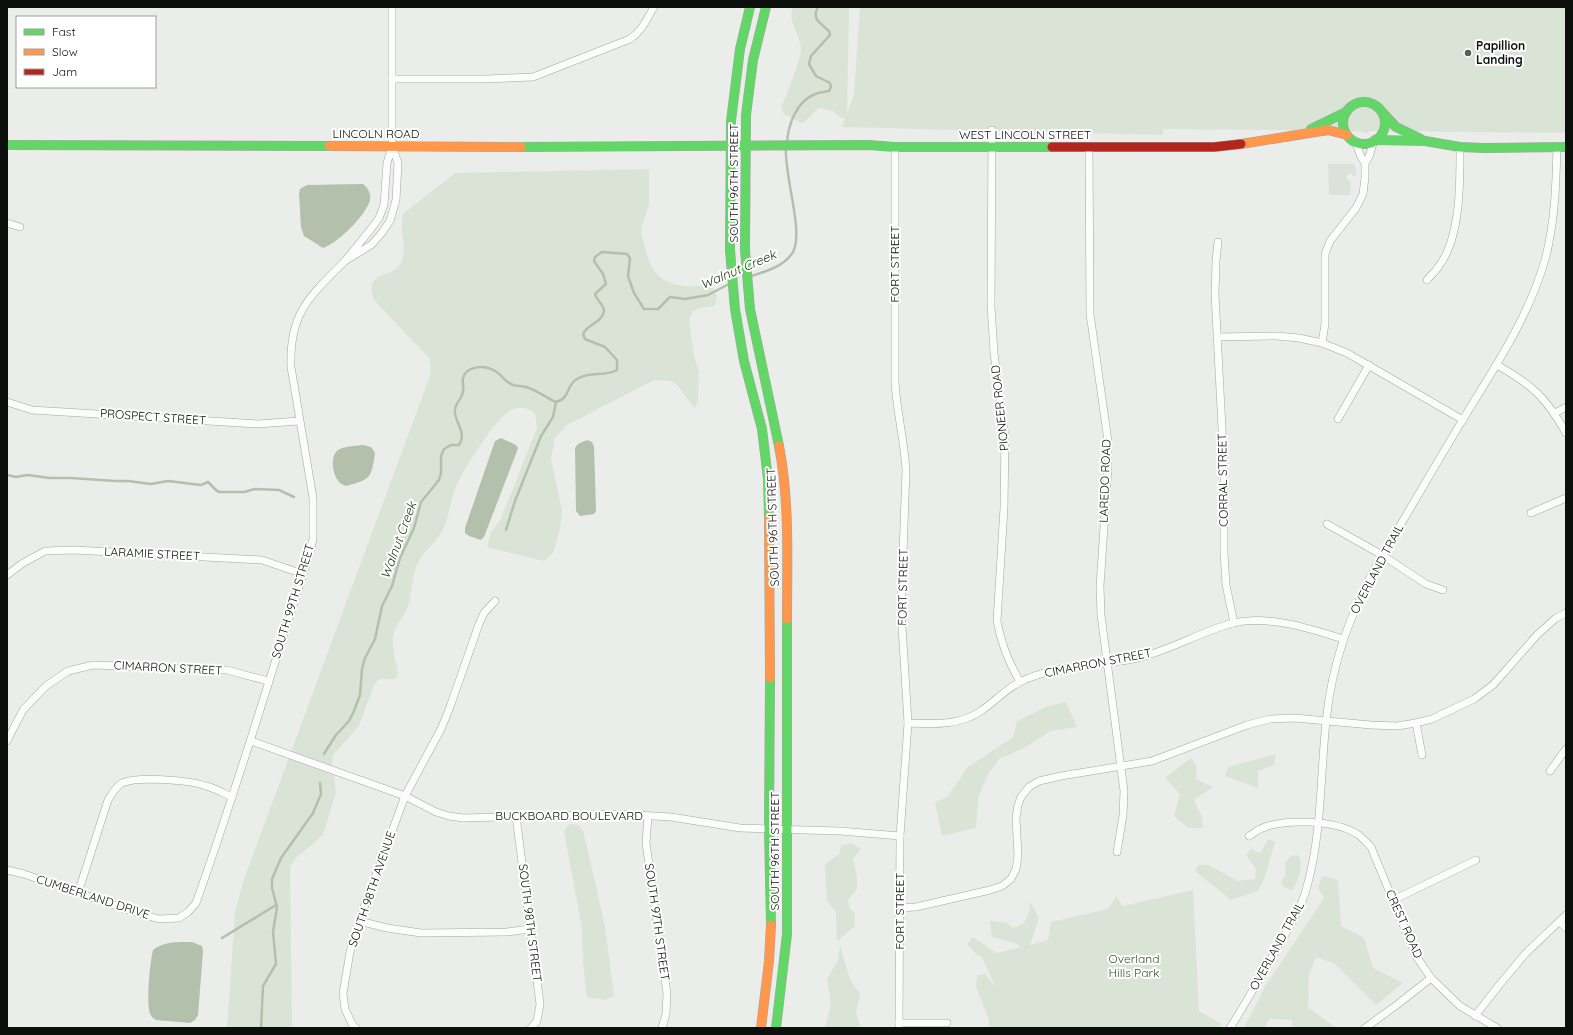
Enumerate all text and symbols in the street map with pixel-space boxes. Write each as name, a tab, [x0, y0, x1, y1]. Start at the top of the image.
legend	[16, 16, 156, 88]
text: Fast	[52, 24, 76, 39]
place label: Papillion Landing	[1476, 38, 1525, 67]
text: Slow	[52, 44, 78, 59]
marker: Papillion Landing	[1463, 48, 1473, 58]
text: Jam	[52, 64, 77, 79]
street label: SOUTH 96TH STREET	[726, 124, 741, 242]
street label: LINCOLN ROAD	[333, 126, 420, 141]
street label: WEST LINCOLN STREET	[959, 127, 1091, 142]
street label: FORT STREET	[887, 225, 902, 303]
water label: Walnut Creek	[698, 245, 779, 292]
street label: PIONEER ROAD	[987, 364, 1011, 452]
street label: PROSPECT STREET	[100, 405, 207, 428]
street label: CORRAL STREET	[1214, 433, 1231, 527]
street label: LAREDO ROAD	[1096, 439, 1113, 523]
street label: SOUTH 96TH STREET	[763, 467, 782, 587]
water label: Walnut Creek	[377, 498, 420, 581]
street label: OVERLAND TRAIL	[1347, 521, 1407, 616]
street label: SOUTH 99TH STREET	[268, 542, 317, 660]
street label: LARAMIE STREET	[104, 544, 200, 563]
street label: FORT STREET	[894, 548, 911, 626]
street label: CIMARRON STREET	[1043, 645, 1153, 680]
street label: CIMARRON STREET	[113, 657, 223, 678]
street label: SOUTH 96TH STREET	[767, 792, 782, 910]
street label: BUCKBOARD BOULEVARD	[495, 808, 643, 823]
street label: SOUTH 98TH AVENUE	[345, 829, 398, 949]
street label: SOUTH 97TH STREET	[642, 862, 673, 982]
street label: SOUTH 98TH STREET	[516, 863, 545, 983]
street label: CUMBERLAND DRIVE	[35, 871, 152, 922]
street label: FORT STREET	[892, 872, 907, 950]
street label: CREST ROAD	[1383, 887, 1426, 961]
street label: OVERLAND TRAIL	[1246, 898, 1307, 993]
park label: Overland Hills Park	[1108, 951, 1160, 980]

